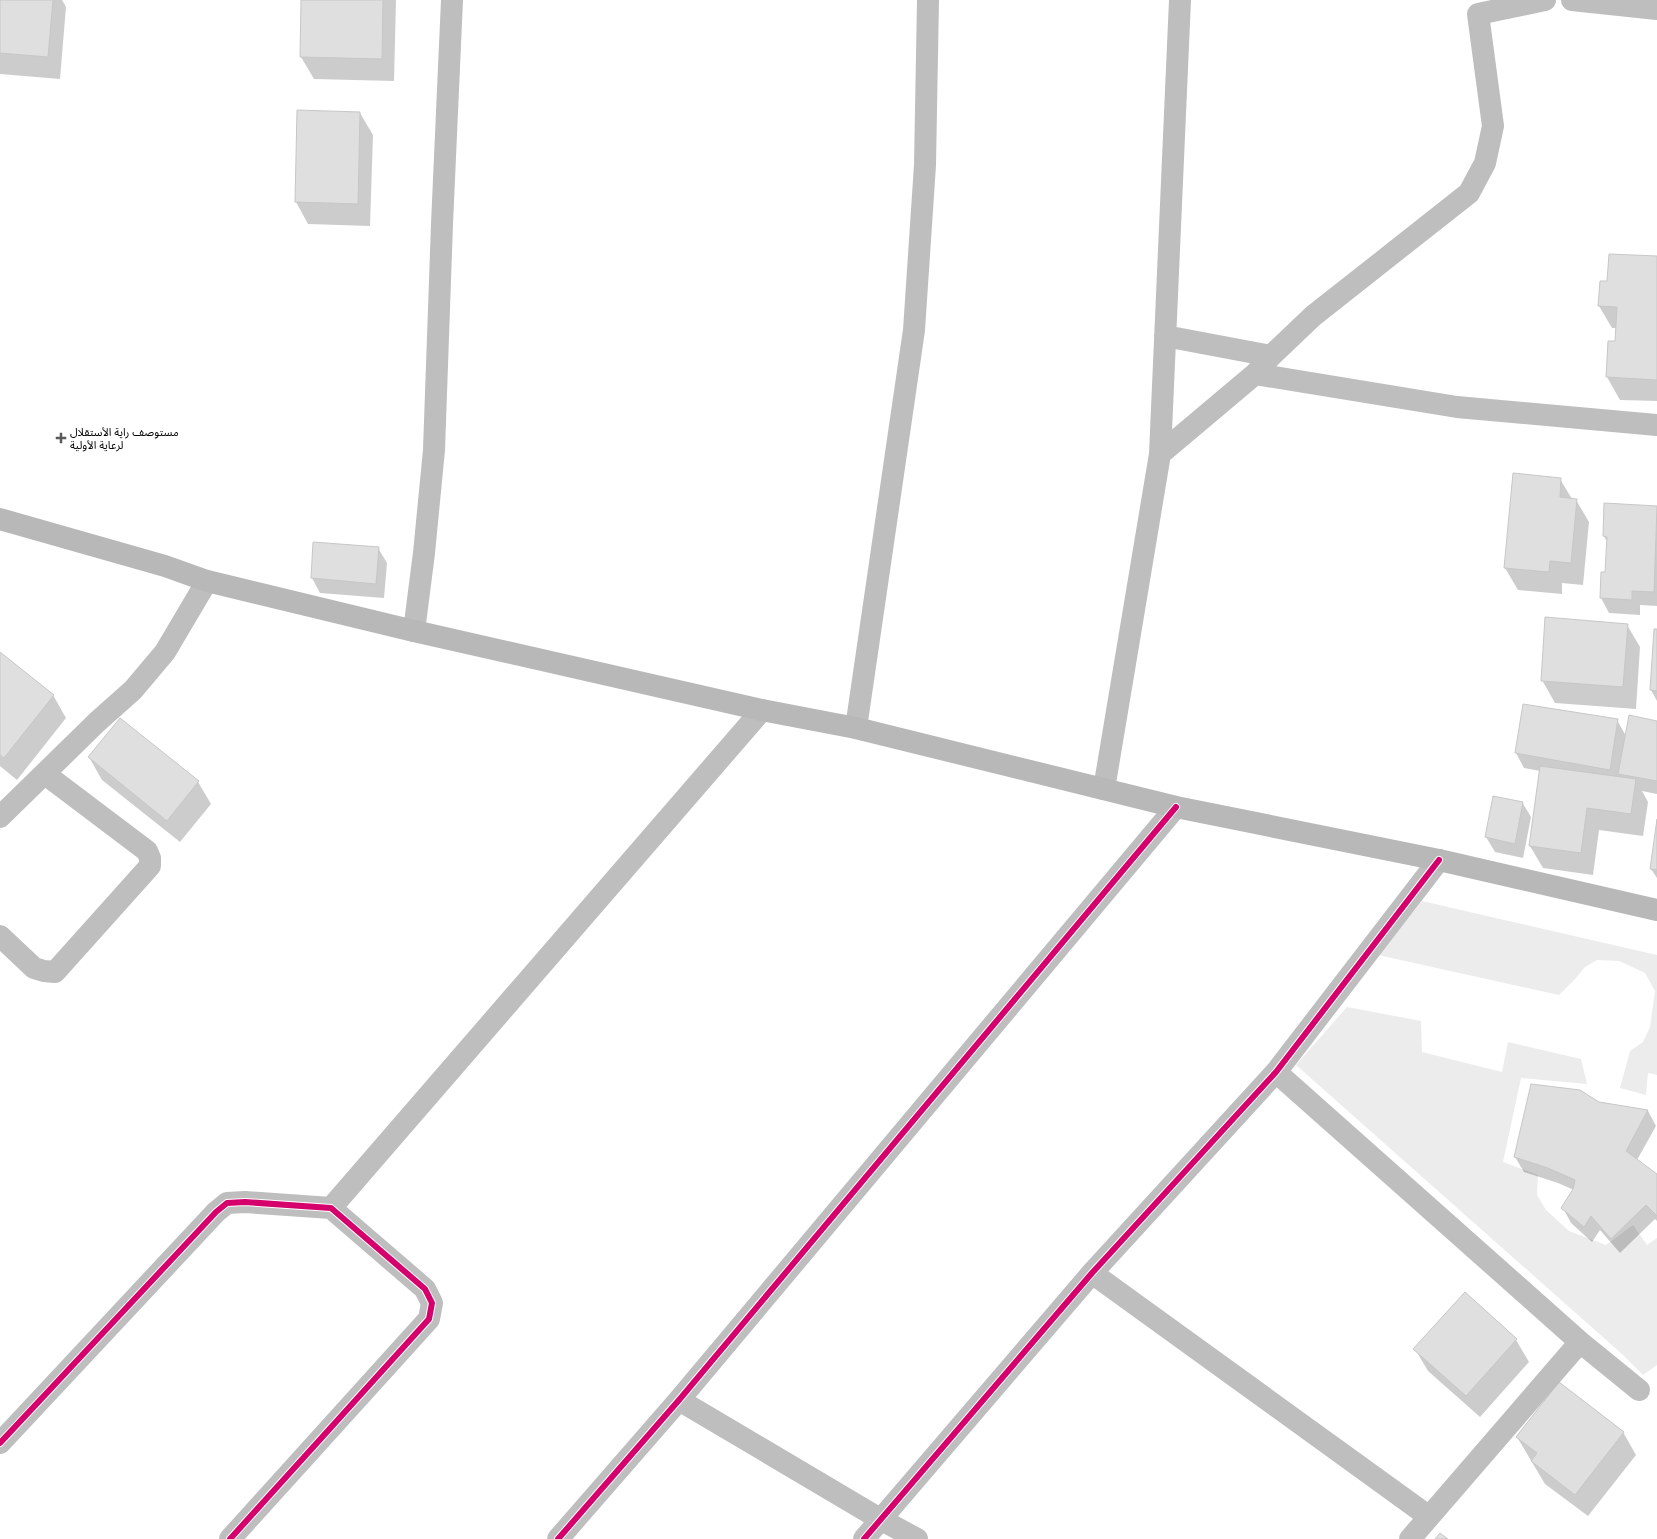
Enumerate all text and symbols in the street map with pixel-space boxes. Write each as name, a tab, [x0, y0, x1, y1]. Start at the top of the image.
place label: مستوصف راية الأستقلال لرعاية الأولية	[70, 425, 179, 452]
marker: مستوصف راية الأستقلال لرعاية الأولية	[55, 432, 67, 444]

